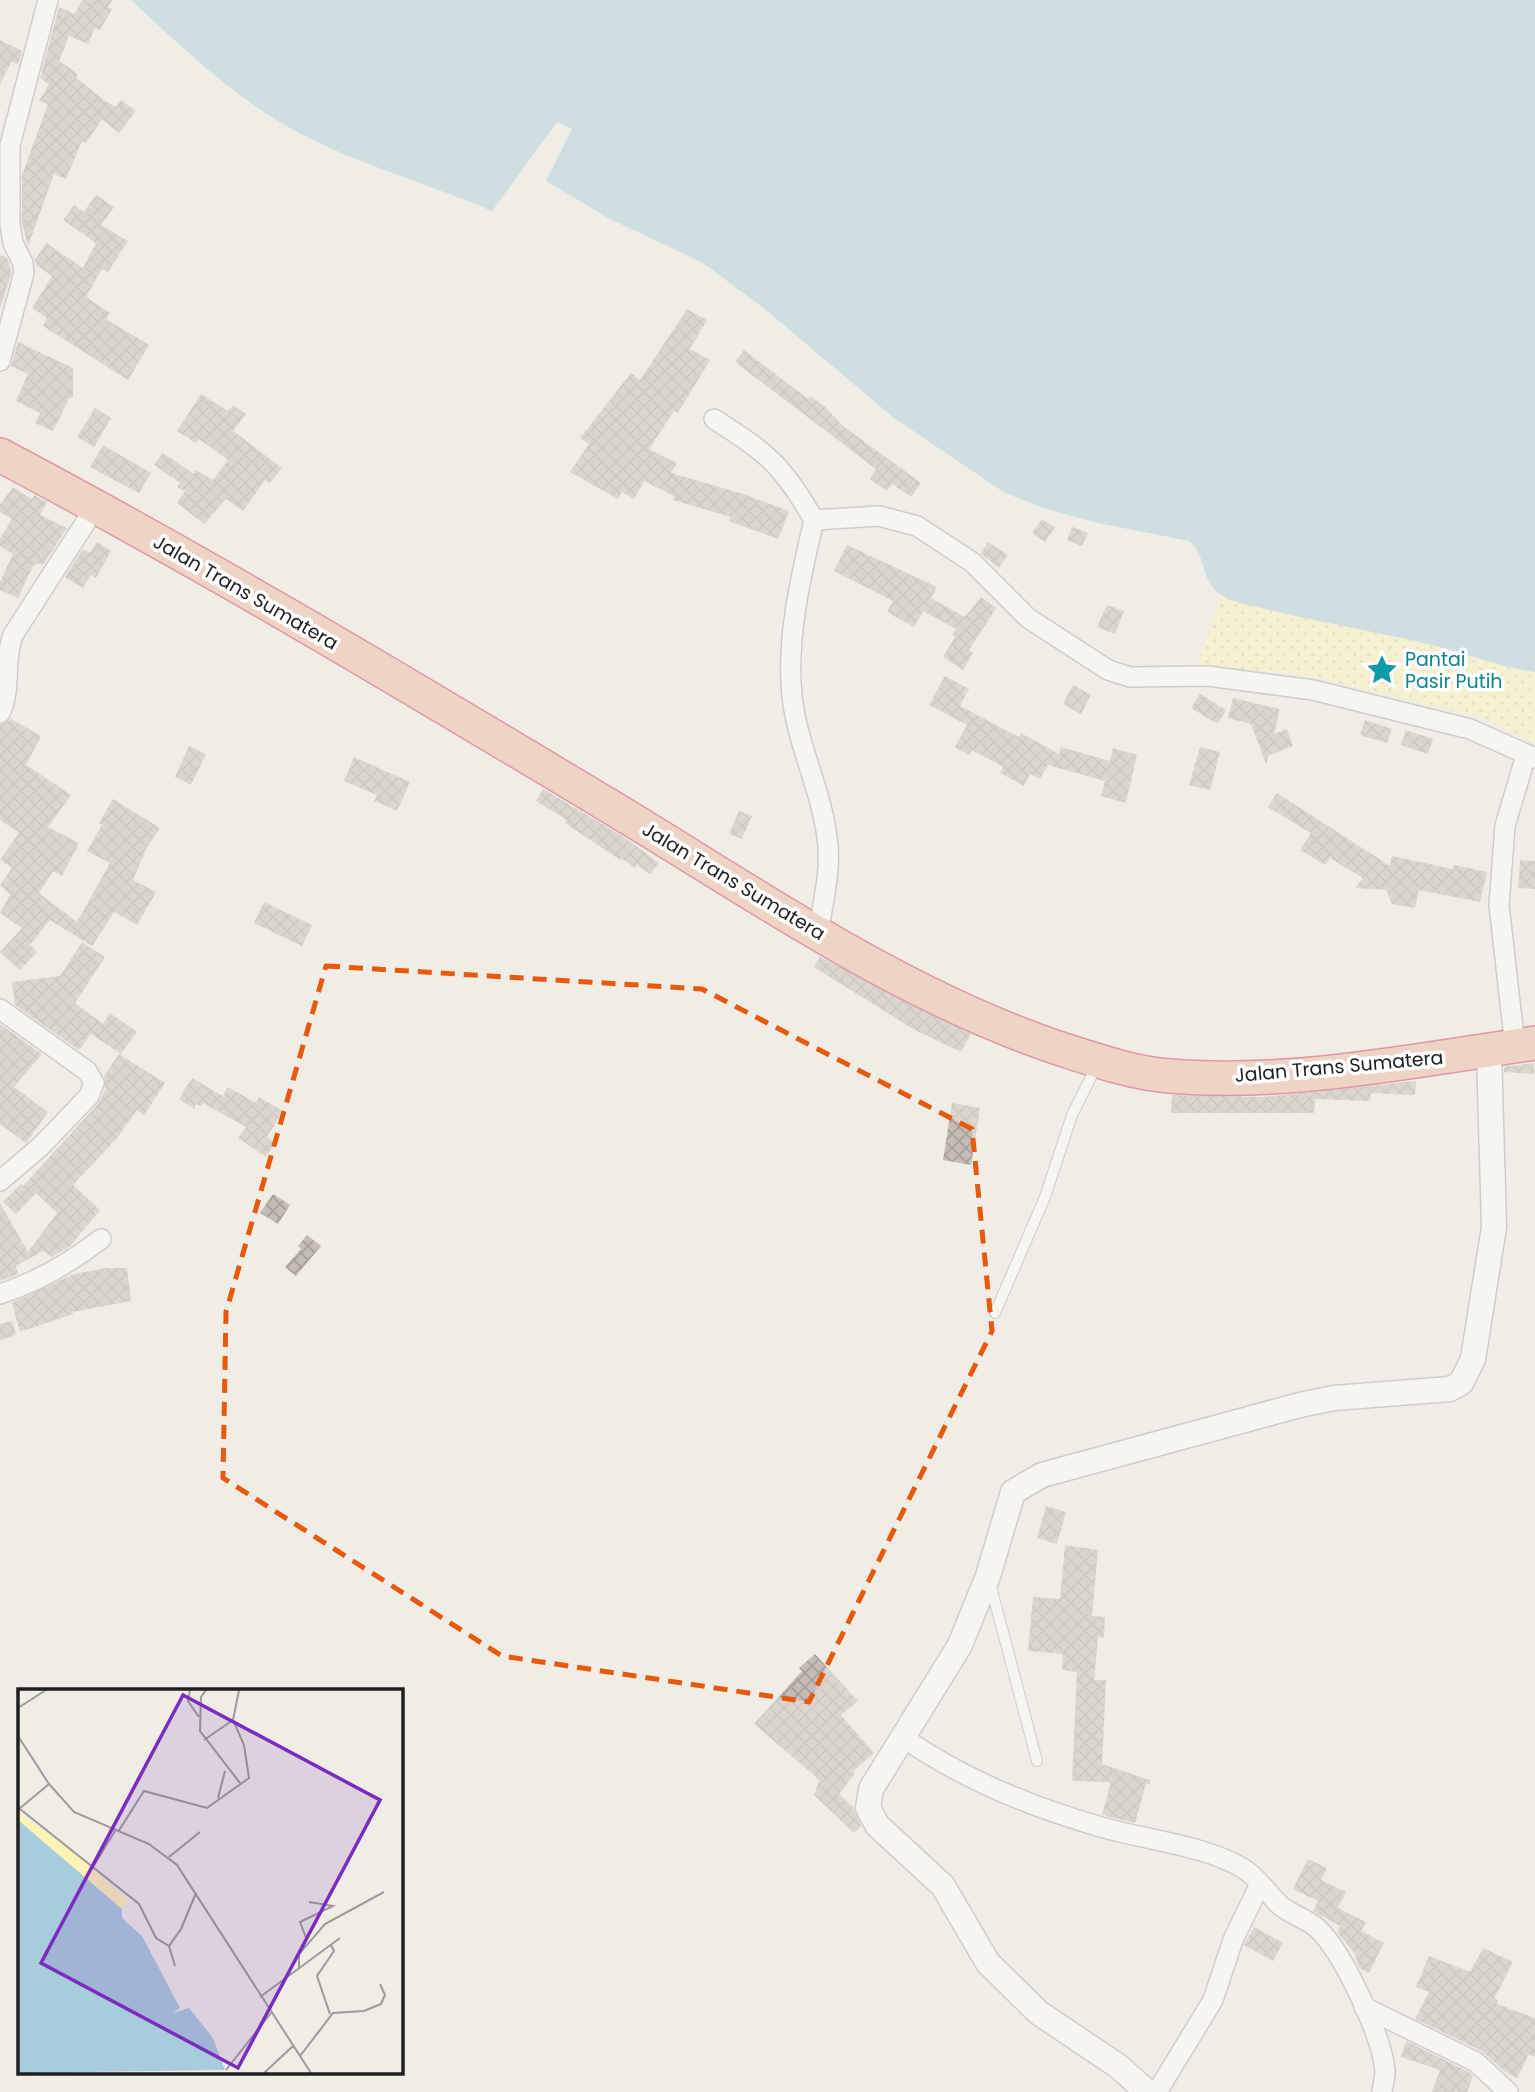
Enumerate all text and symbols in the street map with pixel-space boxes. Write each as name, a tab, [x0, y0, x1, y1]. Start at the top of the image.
street label: Jalan Trans Sumatera	[148, 528, 343, 656]
place label: Pantai Pasir Putih	[1405, 646, 1503, 695]
place icon: Pantai Pasir Putih	[1365, 653, 1399, 687]
street label: Jalan Trans Sumatera	[637, 816, 830, 947]
street label: Jalan Trans Sumatera	[1234, 1044, 1445, 1089]
inset map	[18, 1689, 402, 2074]

